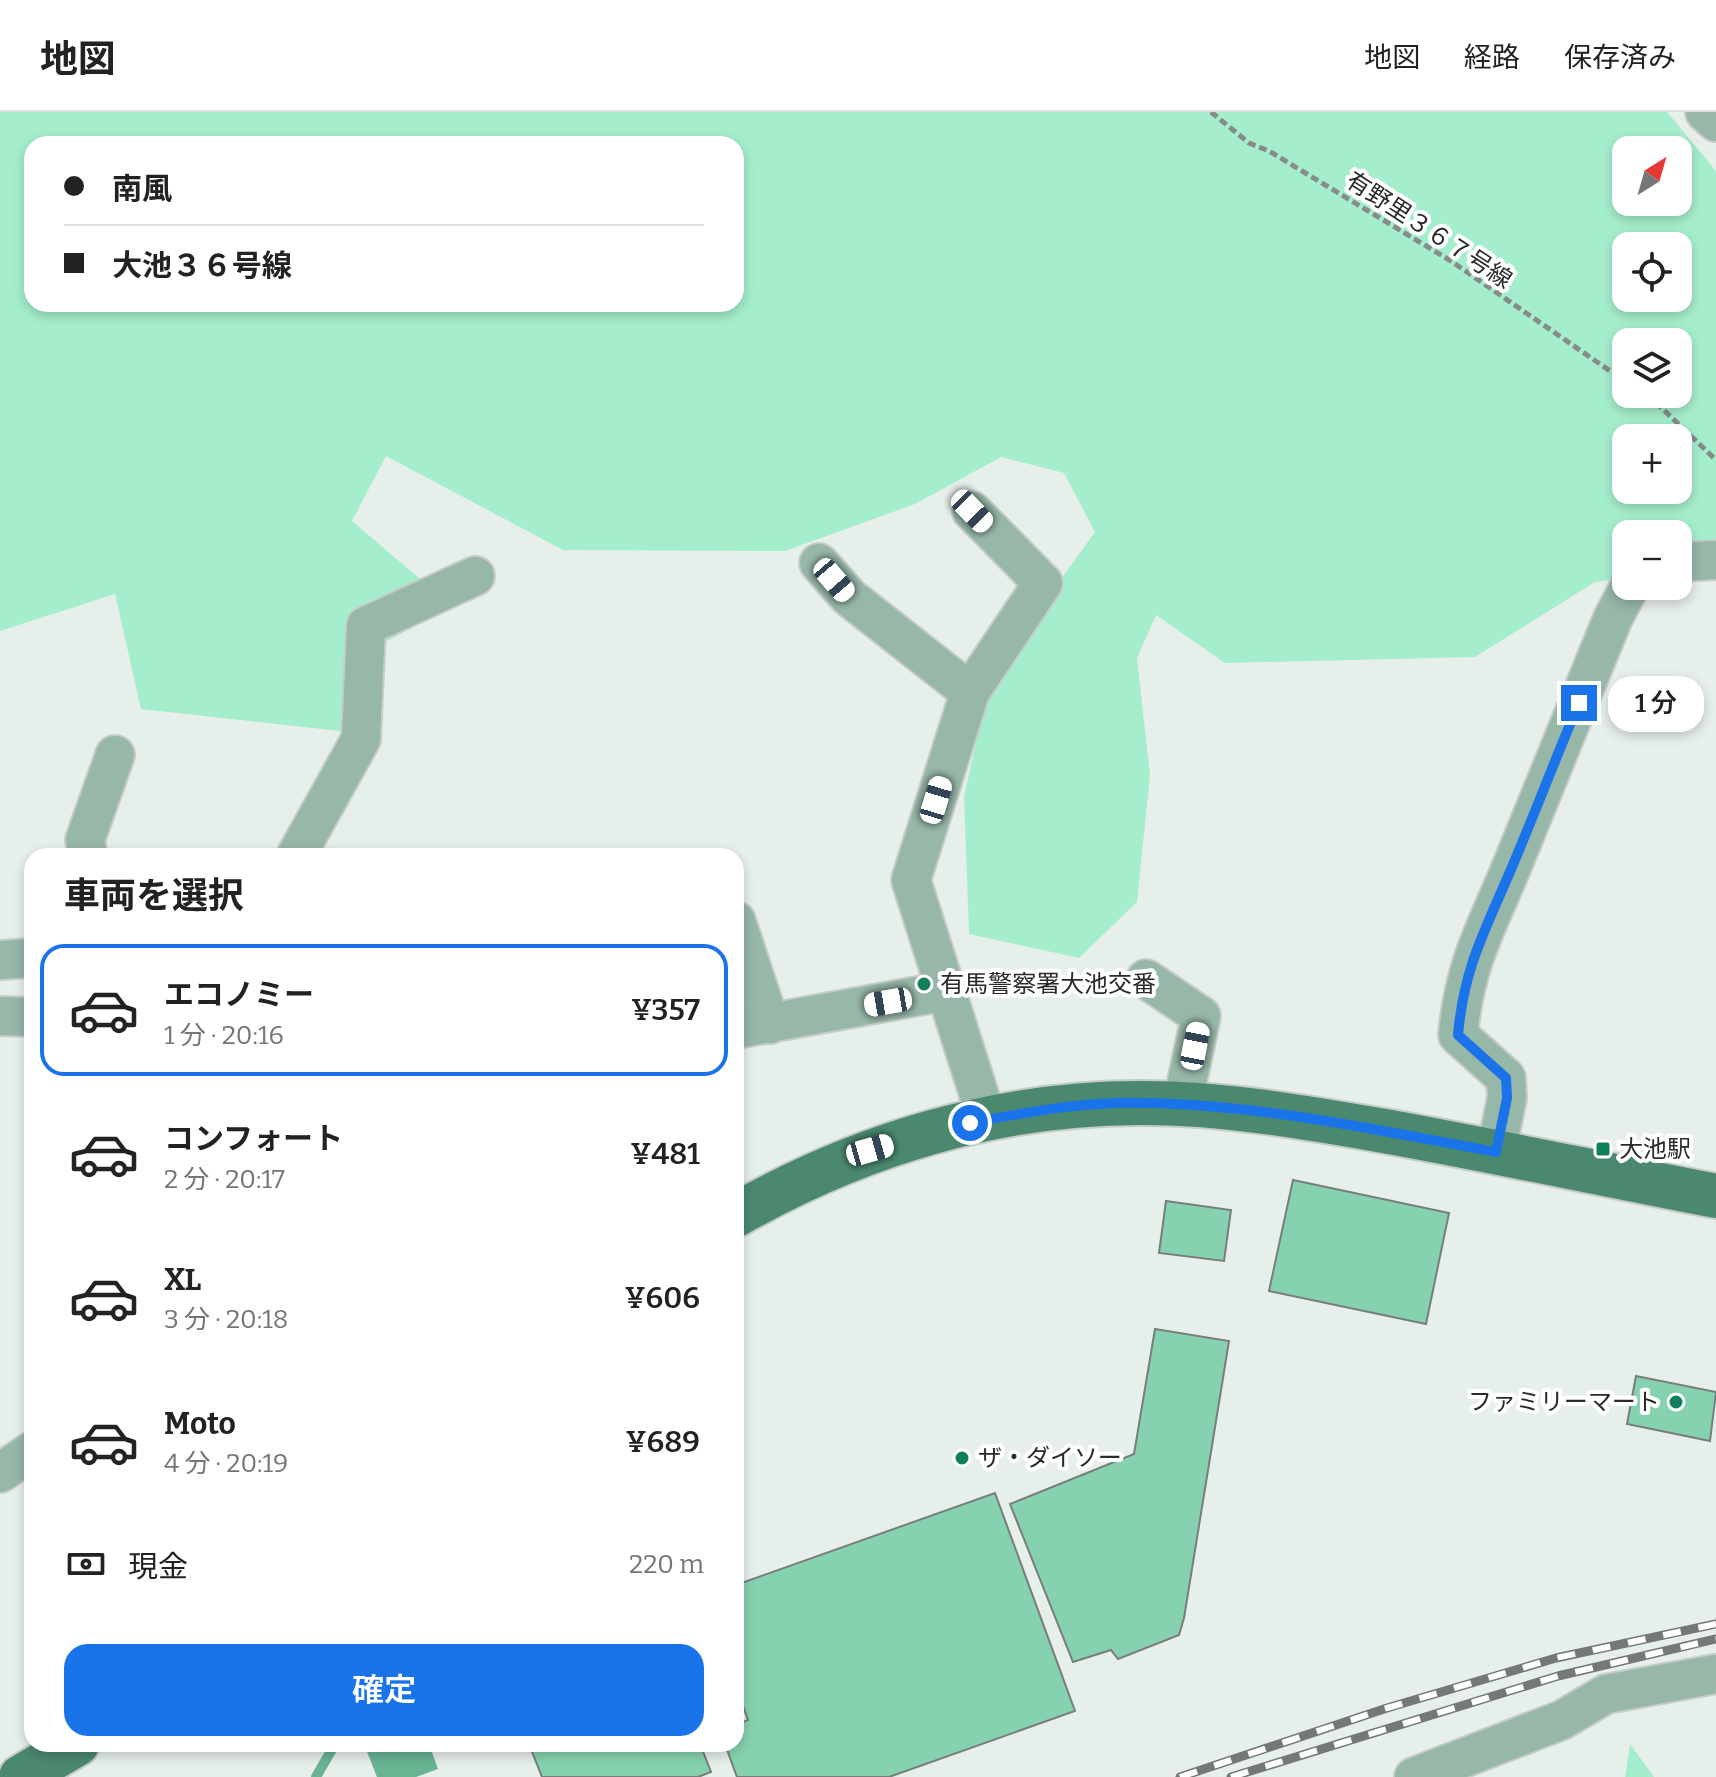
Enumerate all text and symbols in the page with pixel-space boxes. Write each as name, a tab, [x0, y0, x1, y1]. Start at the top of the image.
text: 地図	[40, 36, 116, 82]
text: 地図	[1364, 41, 1420, 74]
text: 経路	[1464, 41, 1520, 74]
text: 保存済み	[1564, 41, 1676, 74]
north arrow	[1612, 136, 1692, 216]
map controls	[1612, 136, 1692, 600]
street label: 有野里３６７号線	[1341, 166, 1517, 294]
text: 南風	[112, 171, 172, 207]
button: locate	[1612, 232, 1692, 312]
text: 大池３６号線	[112, 248, 292, 284]
button: layers	[1612, 328, 1692, 408]
button: +	[1612, 424, 1692, 504]
car	[947, 485, 997, 537]
button: −	[1612, 520, 1692, 600]
car	[809, 554, 859, 606]
callout: 1 分	[1607, 675, 1703, 731]
route end	[1561, 685, 1597, 721]
text: 1 分	[1635, 688, 1677, 719]
car	[918, 774, 954, 826]
text: 車両を選択	[64, 874, 244, 918]
place label: 有馬警察署大池交番	[940, 970, 1156, 998]
icon: car	[68, 974, 140, 1046]
marker: 有馬警察署大池交番	[915, 975, 933, 993]
text: エコノミー	[164, 977, 314, 1013]
car	[862, 986, 914, 1018]
text: ¥357	[631, 992, 700, 1028]
text: 1 分 · 20:16	[164, 1020, 284, 1051]
car	[1179, 1020, 1211, 1072]
route start	[952, 1105, 988, 1141]
icon: car	[68, 1118, 140, 1190]
text: コンフォート	[164, 1121, 343, 1157]
car	[844, 1132, 896, 1168]
place label: 大池駅	[1619, 1135, 1691, 1163]
text: ¥481	[630, 1136, 700, 1172]
marker: 大池駅	[1594, 1140, 1612, 1158]
text: 2 分 · 20:17	[164, 1164, 285, 1195]
icon: car	[68, 1262, 140, 1334]
text: XL	[164, 1262, 201, 1298]
text: ¥606	[624, 1280, 700, 1316]
text: 3 分 · 20:18	[164, 1304, 288, 1335]
place label: ファミリーマート	[1468, 1388, 1660, 1416]
marker: ファミリーマート	[1667, 1393, 1685, 1411]
icon: car	[68, 1406, 140, 1478]
text: Moto	[164, 1406, 236, 1442]
text: ¥689	[625, 1424, 700, 1460]
place label: ザ・ダイソー	[978, 1444, 1122, 1472]
text: 4 分 · 20:19	[164, 1448, 288, 1479]
marker: ザ・ダイソー	[953, 1449, 971, 1467]
icon: cash	[64, 1542, 108, 1586]
text: 現金	[128, 1549, 188, 1585]
text: 220 m	[629, 1549, 704, 1580]
button: 確定	[64, 1644, 704, 1736]

